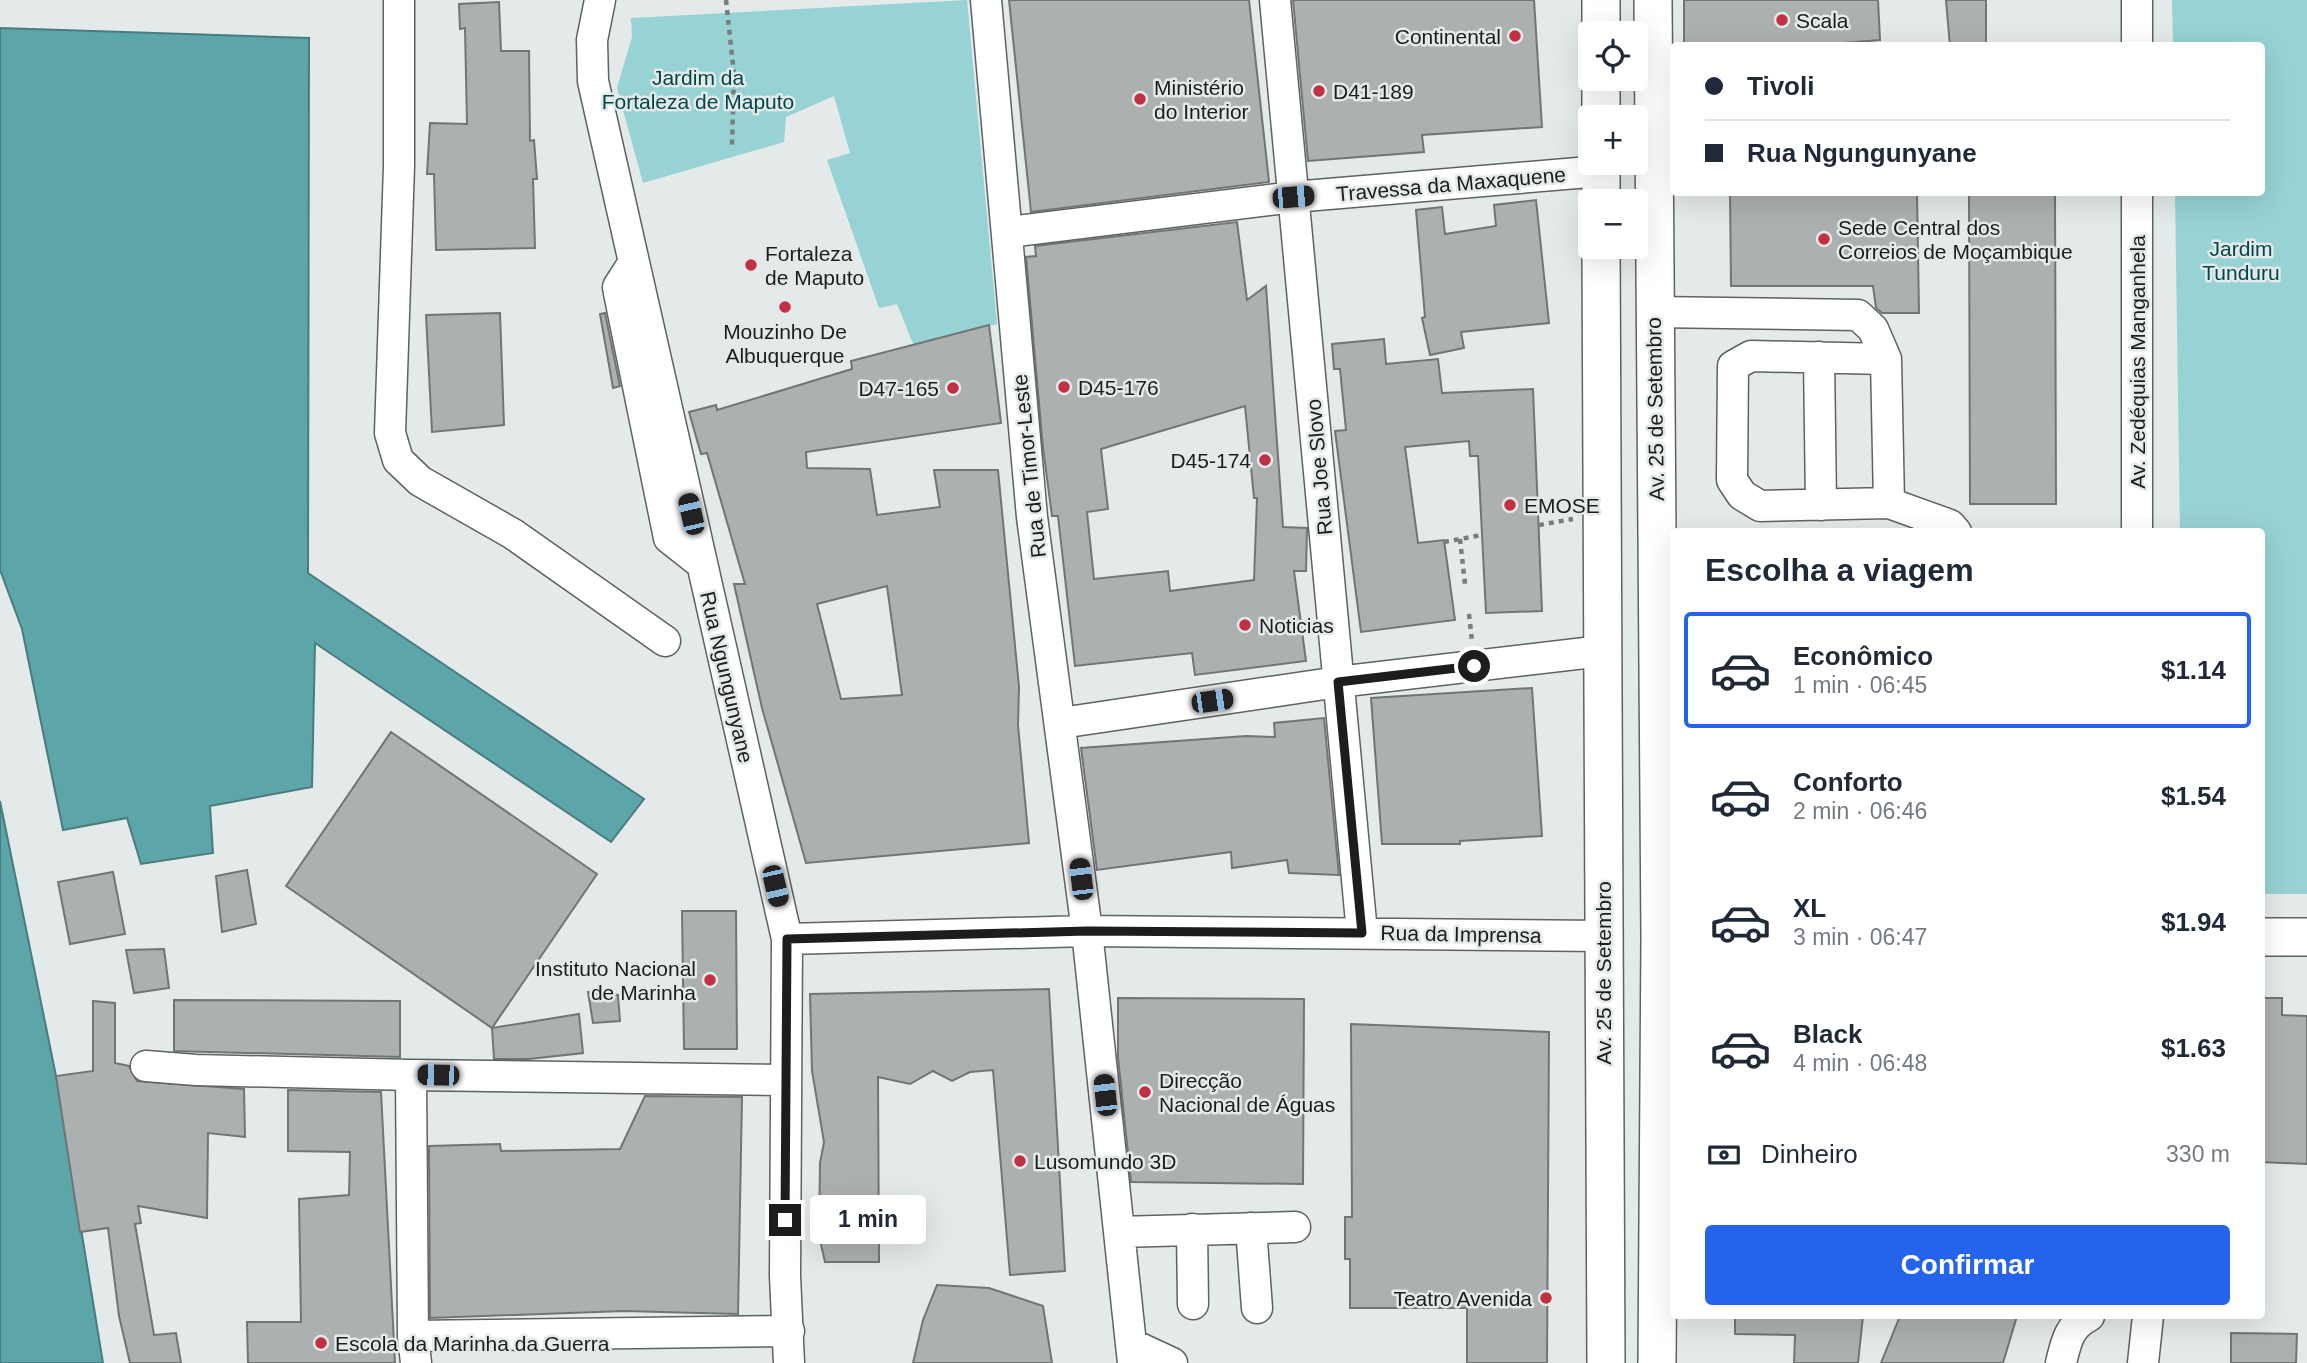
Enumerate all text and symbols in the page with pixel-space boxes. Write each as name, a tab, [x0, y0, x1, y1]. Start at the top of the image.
place label: Scala	[1796, 9, 1849, 32]
marker: Scala	[1774, 12, 1790, 28]
map controls	[1578, 21, 1648, 259]
button: locate	[1578, 21, 1648, 91]
place label: Continental	[1395, 25, 1501, 48]
marker: Continental	[1507, 28, 1523, 44]
park label: Jardim da Fortaleza de Maputo	[602, 66, 794, 113]
text: Tivoli	[1747, 71, 1814, 101]
place label: Ministério do Interior	[1154, 76, 1249, 123]
place label: D41-189	[1333, 80, 1414, 103]
marker: D41-189	[1311, 83, 1327, 99]
marker: Ministério do Interior	[1132, 91, 1148, 107]
button: +	[1578, 105, 1648, 175]
text: Rua Ngungunyane	[1747, 138, 1977, 168]
street label: Travessa da Maxaquene	[1335, 163, 1567, 205]
car	[1272, 185, 1315, 209]
button: −	[1578, 189, 1648, 259]
place label: Sede Central dos Correios de Moçambique	[1838, 216, 2073, 263]
marker: Sede Central dos Correios de Moçambique	[1816, 231, 1832, 247]
street label: Av. Zedéquias Manganhela	[2126, 235, 2149, 489]
park label: Jardim Tunduru	[2202, 237, 2280, 284]
place label: Fortaleza de Maputo	[765, 242, 864, 289]
marker: Fortaleza de Maputo	[743, 257, 759, 273]
marker: Mouzinho De Albuquerque	[777, 299, 793, 315]
street label: Av. 25 de Setembro	[1642, 317, 1668, 501]
place label: Mouzinho De Albuquerque	[723, 320, 847, 367]
street label: Rua de Timor-Leste	[1008, 373, 1050, 559]
place label: D45-176	[1078, 376, 1159, 399]
place label: D47-165	[858, 377, 939, 400]
marker: D45-176	[1056, 379, 1072, 395]
marker: D47-165	[945, 380, 961, 396]
street label: Rua Joe Slovo	[1302, 398, 1336, 536]
place label: D45-174	[1170, 449, 1251, 472]
marker: D45-174	[1257, 452, 1273, 468]
car	[677, 491, 706, 537]
place label: EMOSE	[1524, 494, 1600, 517]
marker: EMOSE	[1502, 497, 1518, 513]
text: Escolha a viagem	[1705, 552, 1974, 588]
street label: Rua Ngungunyane	[696, 589, 758, 765]
place label: Noticias	[1259, 614, 1334, 637]
marker: Noticias	[1237, 617, 1253, 633]
icon: car	[1709, 639, 1772, 702]
text: Econômico	[1793, 641, 1933, 671]
route start	[1458, 650, 1490, 682]
text: $1.14	[2161, 655, 2226, 685]
text: 1 min · 06:45	[1793, 672, 1927, 698]
car	[1190, 688, 1235, 714]
icon: car	[1709, 765, 1772, 828]
text: Conforto	[1793, 767, 1903, 797]
text: $1.54	[2161, 781, 2226, 811]
text: 2 min · 06:46	[1793, 798, 1927, 824]
car	[1069, 857, 1094, 901]
car	[761, 863, 790, 909]
street label: Av. 25 de Setembro	[1592, 881, 1615, 1065]
icon: car	[1709, 891, 1772, 954]
text: XL	[1793, 893, 1826, 923]
text: $1.94	[2161, 907, 2226, 937]
street label: Rua da Imprensa	[1380, 921, 1542, 947]
text: 3 min · 06:47	[1793, 924, 1927, 950]
place label: Instituto Nacional de Marinha	[535, 957, 696, 1004]
marker: Instituto Nacional de Marinha	[702, 972, 718, 988]
icon: car	[1709, 1017, 1772, 1080]
text: Black	[1793, 1019, 1862, 1049]
text: $1.63	[2161, 1033, 2226, 1063]
text: 4 min · 06:48	[1793, 1050, 1927, 1076]
car	[417, 1064, 460, 1086]
place label: Direcção Nacional de Águas	[1159, 1069, 1335, 1116]
car	[1093, 1073, 1118, 1117]
marker: Direcção Nacional de Águas	[1137, 1084, 1153, 1100]
icon: cash	[1705, 1136, 1743, 1174]
text: Dinheiro	[1761, 1139, 1858, 1169]
text: 330 m	[2166, 1141, 2230, 1167]
place label: Lusomundo 3D	[1034, 1150, 1176, 1173]
marker: Lusomundo 3D	[1012, 1153, 1028, 1169]
callout: 1 min	[810, 1196, 925, 1244]
route end	[769, 1204, 801, 1236]
text: 1 min	[838, 1206, 898, 1232]
button: Confirmar	[1705, 1225, 2230, 1305]
place label: Teatro Avenida	[1393, 1287, 1532, 1310]
marker: Teatro Avenida	[1538, 1290, 1554, 1306]
place label: Escola da Marinha da Guerra	[335, 1332, 610, 1355]
marker: Escola da Marinha da Guerra	[313, 1335, 329, 1351]

